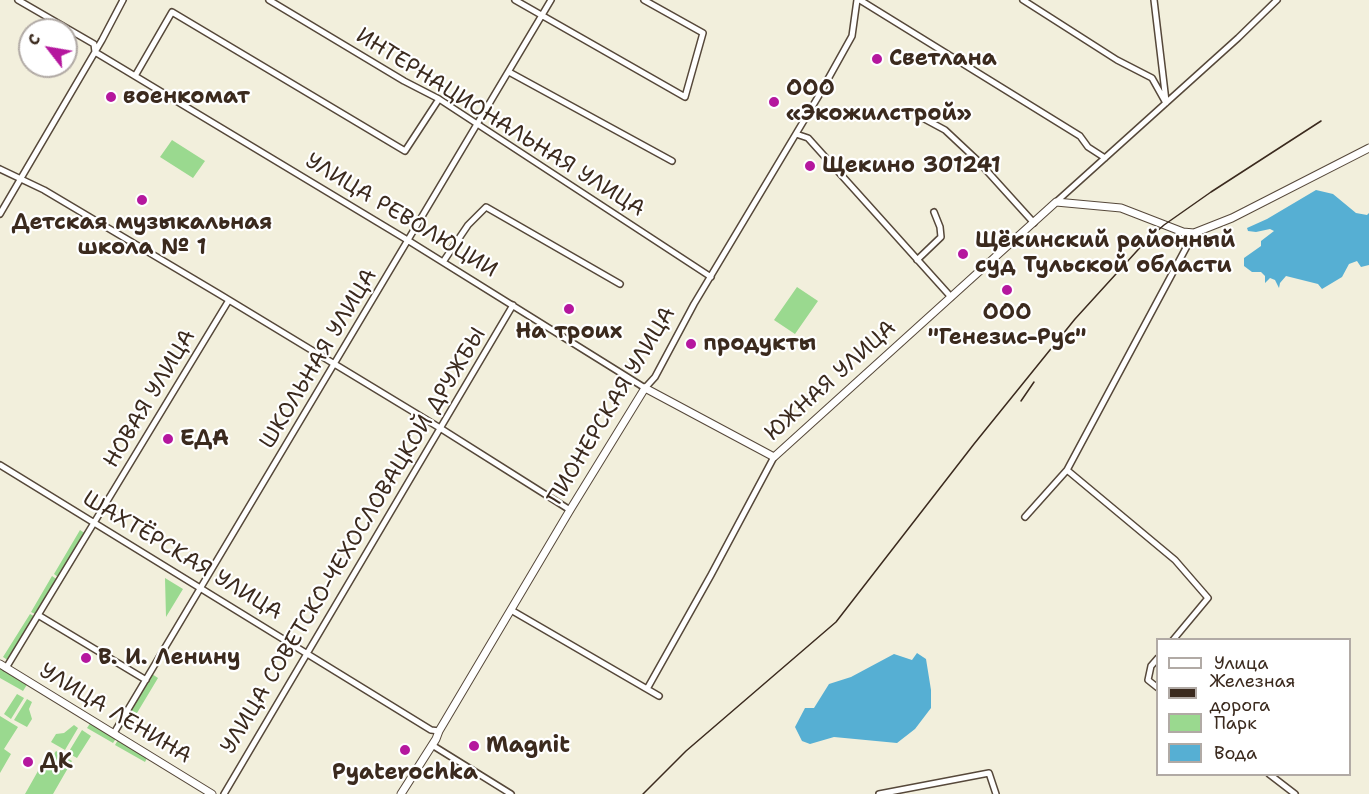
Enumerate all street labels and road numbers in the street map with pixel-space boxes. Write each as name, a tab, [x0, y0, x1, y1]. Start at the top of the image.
street label: ИНТЕРНАЦИОНАЛЬНАЯ УЛИЦА	[351, 23, 649, 223]
street label: УЛИЦА РЕВОЛЮЦИИ	[300, 148, 502, 284]
street label: ШКОЛЬНАЯ УЛИЦА	[255, 264, 383, 454]
street label: ПИОНЕРСКАЯ УЛИЦА	[542, 302, 682, 510]
street label: ЮЖНАЯ УЛИЦА	[760, 315, 902, 447]
street label: УЛИЦА СОВЕТСКО-ЧЕХОСЛОВАЦКОЙ ДРУЖБЫ	[216, 323, 492, 759]
street label: НОВАЯ УЛИЦА	[98, 325, 202, 473]
street label: ШАХТЁРСКАЯ УЛИЦА	[77, 486, 287, 626]
street label: УЛИЦА ЛЕНИНА	[34, 658, 196, 770]

